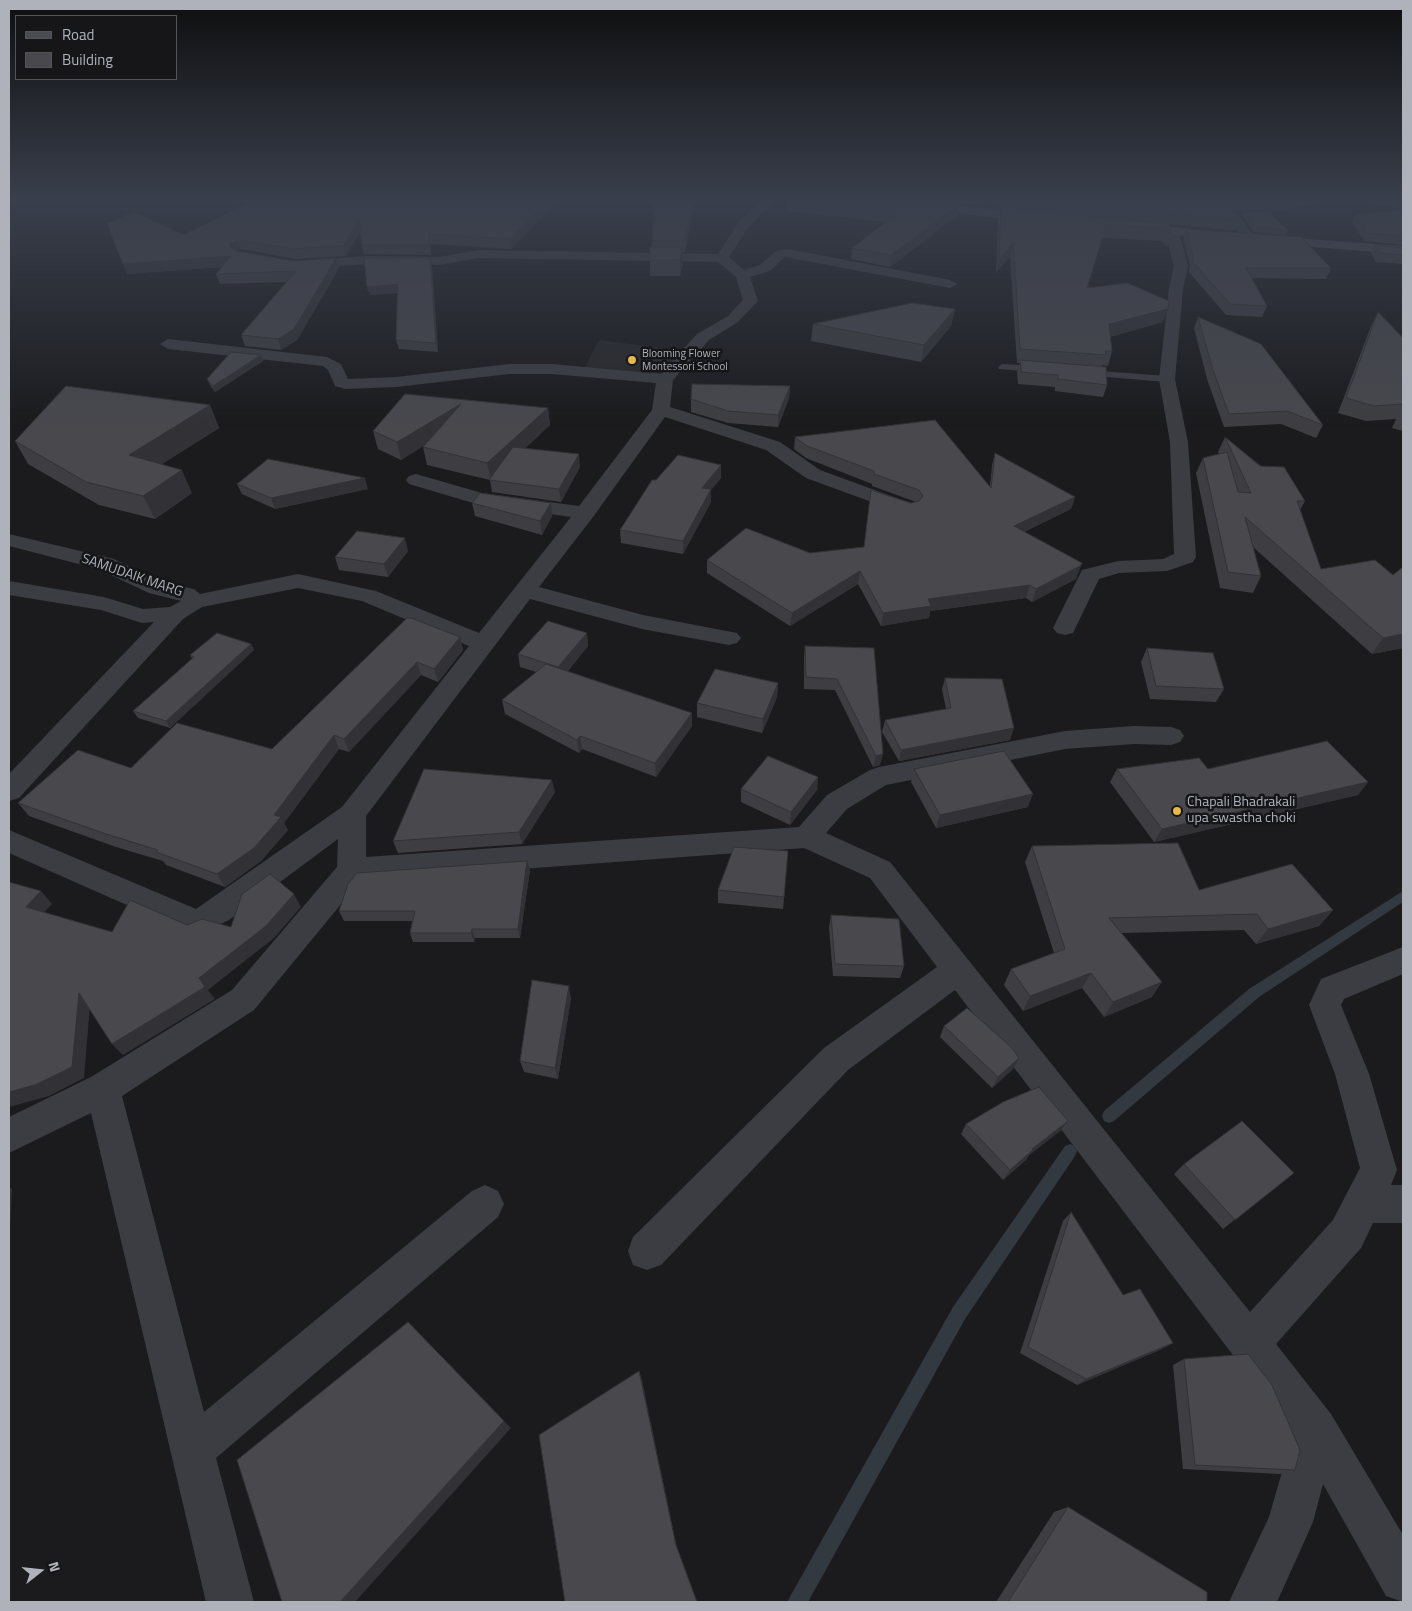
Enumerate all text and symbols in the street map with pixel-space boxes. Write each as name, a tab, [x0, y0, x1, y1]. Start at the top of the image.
legend	[15, 15, 178, 80]
text: Road	[62, 23, 94, 46]
text: Building	[62, 48, 113, 71]
place label: Blooming Flower Montessori School	[642, 347, 728, 373]
marker: Blooming Flower Montessori School	[626, 354, 638, 366]
street label: SAMUDAIK MARG	[79, 551, 185, 601]
place label: Chapali Bhadrakali upa swastha choki	[1187, 795, 1296, 828]
marker: Chapali Bhadrakali upa swastha choki	[1171, 805, 1183, 817]
north arrow	[15, 1546, 65, 1596]
text: N	[43, 1559, 66, 1574]

